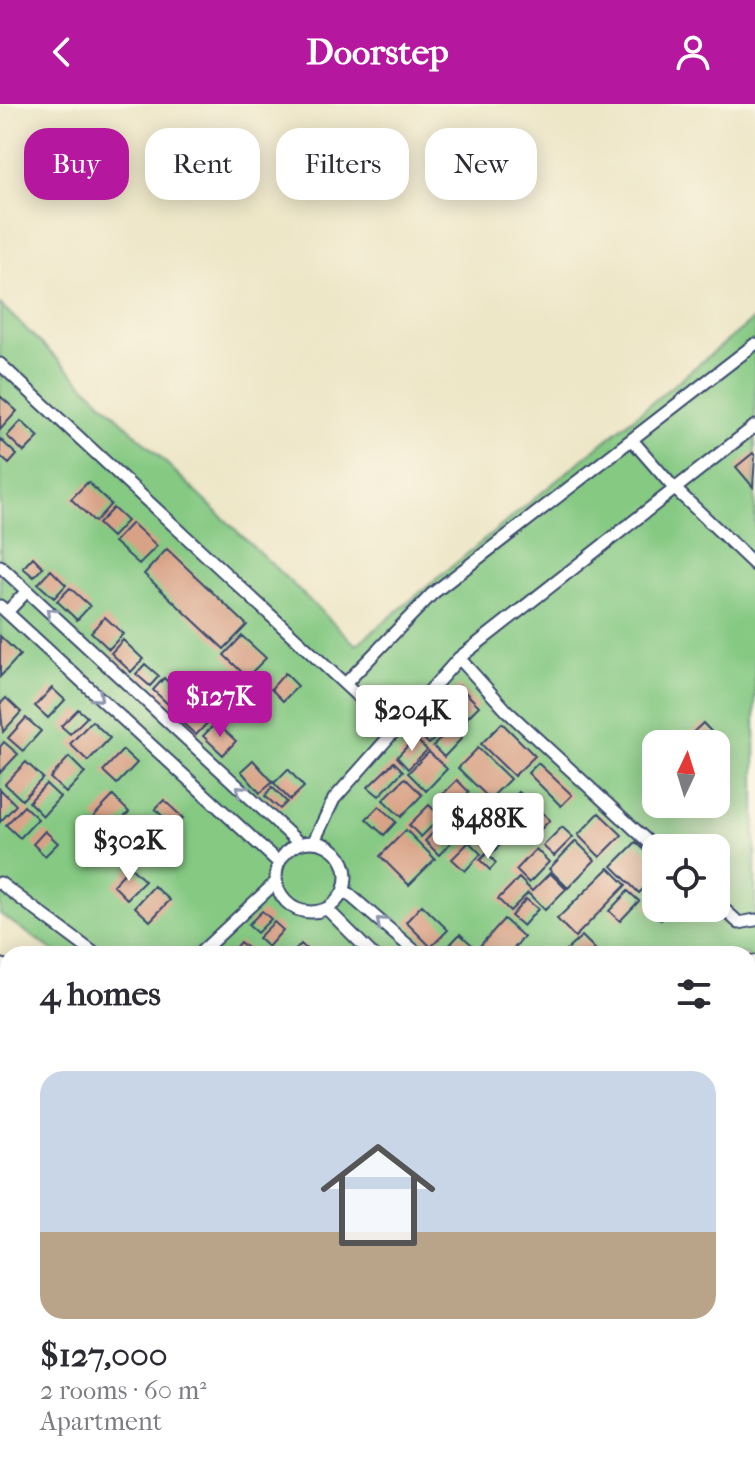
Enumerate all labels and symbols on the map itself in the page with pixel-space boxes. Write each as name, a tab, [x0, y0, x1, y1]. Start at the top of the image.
one-way arrow	[45, 609, 60, 623]
pin: $127K	[164, 671, 276, 739]
pin: $204K	[356, 685, 468, 753]
one-way arrow	[89, 687, 104, 701]
north arrow	[642, 730, 730, 818]
one-way arrow	[236, 785, 251, 799]
pin: $488K	[432, 793, 544, 861]
pin: $302K	[73, 815, 185, 883]
one-way arrow	[376, 917, 391, 932]

